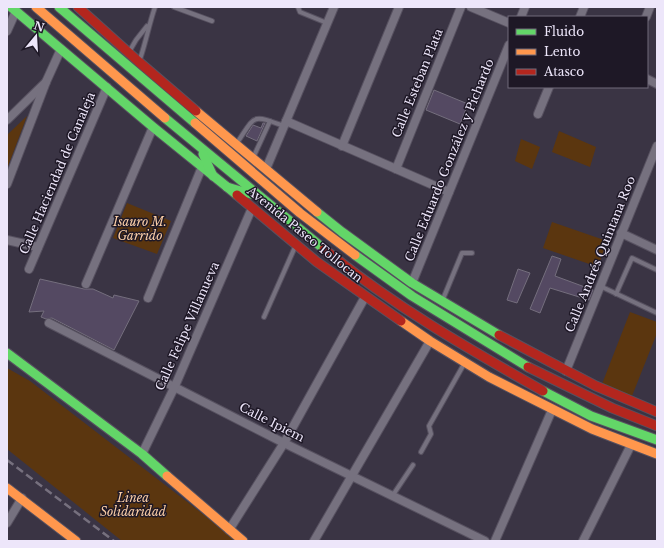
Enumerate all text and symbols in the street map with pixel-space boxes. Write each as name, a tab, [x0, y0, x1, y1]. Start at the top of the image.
north arrow	[16, 16, 56, 56]
legend	[508, 16, 648, 88]
text: N	[32, 18, 47, 35]
text: Fluido	[544, 24, 584, 39]
street label: Calle Esteban Plata	[388, 26, 446, 140]
text: Lento	[544, 44, 580, 59]
street label: Calle Eduardo González y Pichardo	[401, 56, 497, 264]
text: Atasco	[543, 64, 584, 79]
street label: Calle Haciendad de Canaleja	[16, 89, 98, 256]
street label: Calle Andrés Quintana Roo	[562, 174, 638, 334]
street label: Avenida Paseo Tollocan	[244, 182, 366, 285]
park label: Isauro M. Garrido	[112, 214, 167, 243]
street label: Calle Felipe Villanueva	[152, 259, 222, 393]
street label: Calle Ipiem	[237, 399, 307, 445]
park label: Linea Solidaridad	[100, 490, 167, 519]

